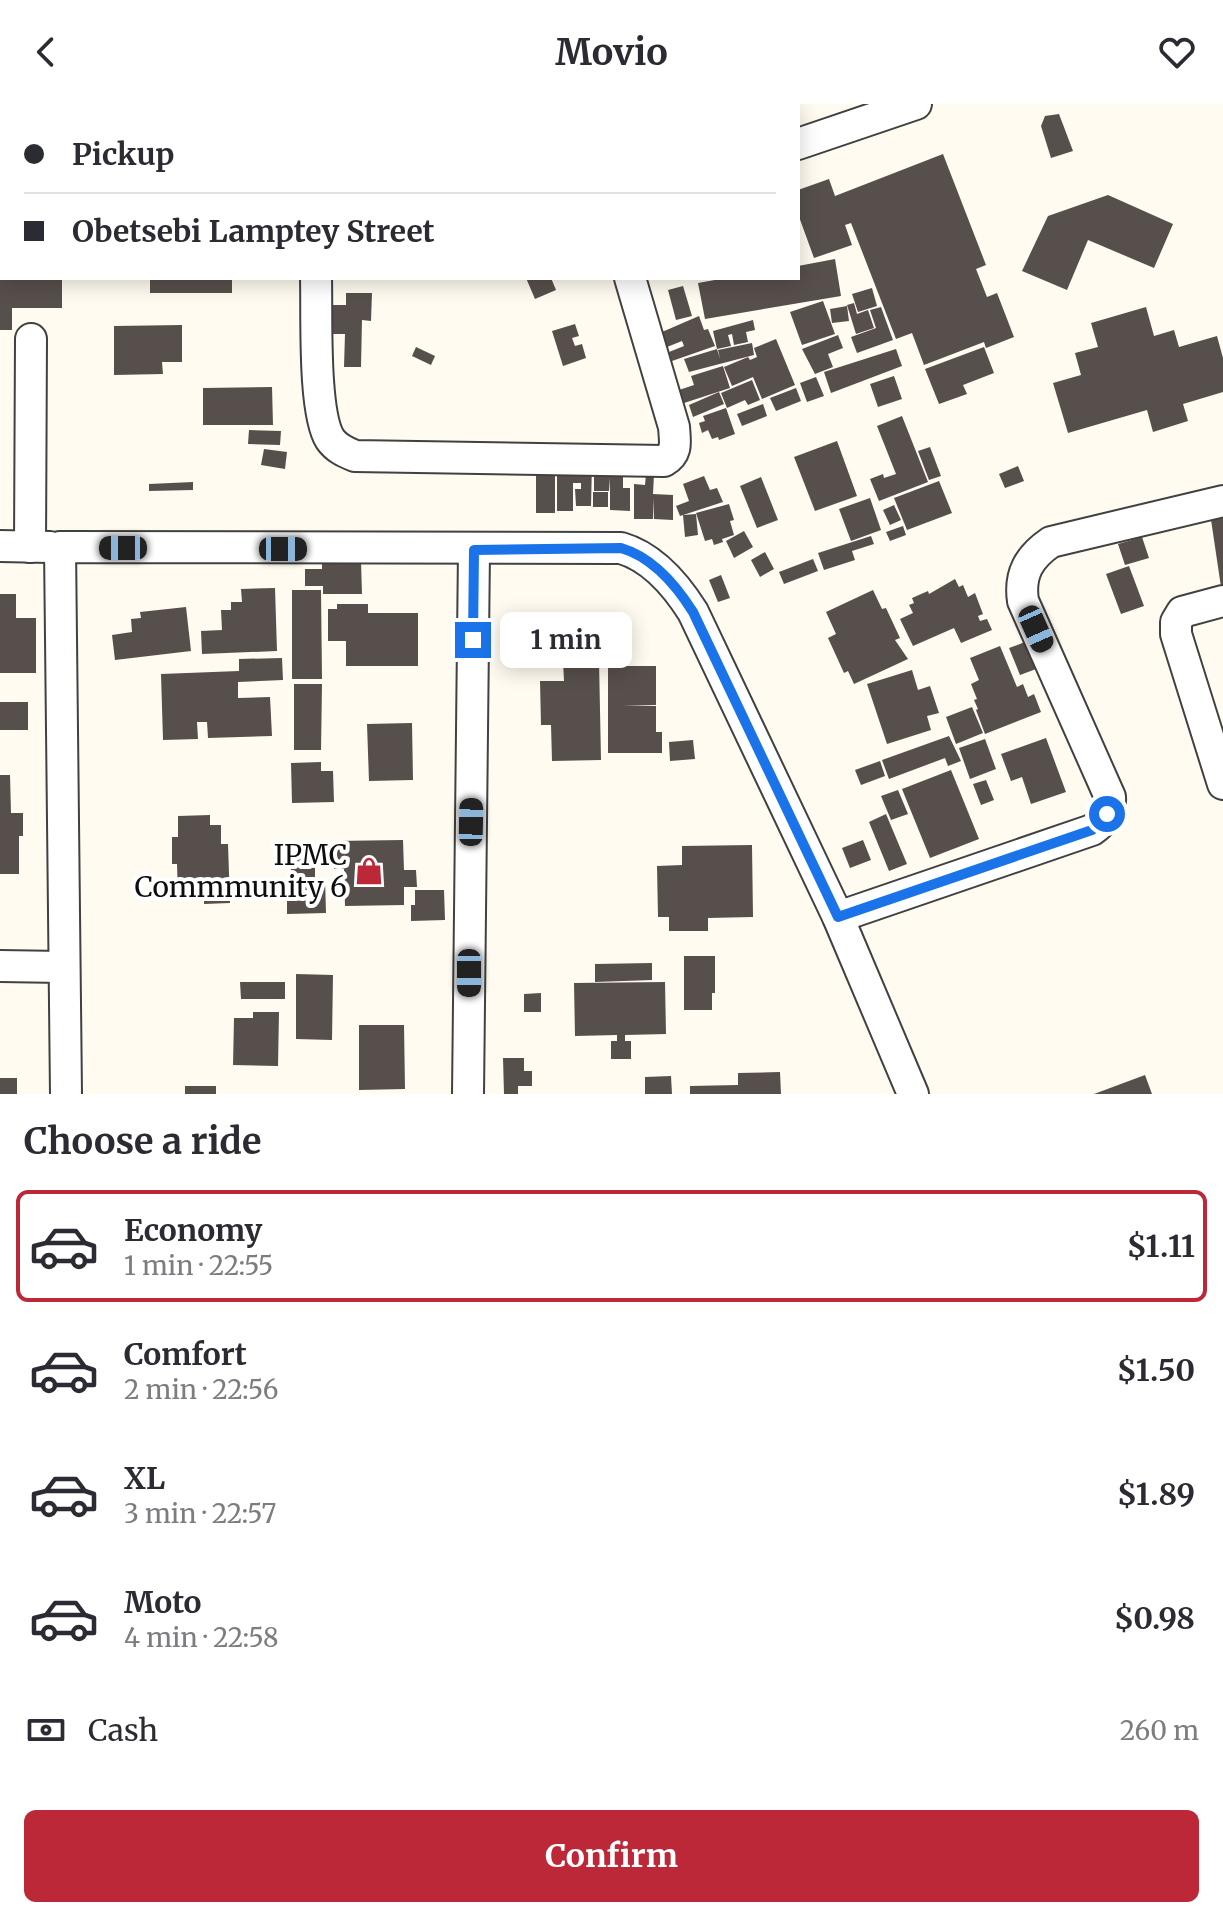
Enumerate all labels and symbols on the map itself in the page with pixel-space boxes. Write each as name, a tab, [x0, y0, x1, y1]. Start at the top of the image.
car	[99, 536, 147, 560]
car	[259, 537, 307, 561]
car	[1015, 602, 1057, 656]
callout: 1 min	[501, 612, 633, 668]
route end	[455, 622, 491, 658]
route start	[1089, 796, 1125, 832]
car	[459, 798, 483, 846]
place label: IPMC Commmunity 6	[134, 837, 347, 905]
shop icon: IPMC Commmunity 6	[354, 856, 384, 886]
car	[457, 949, 481, 997]

